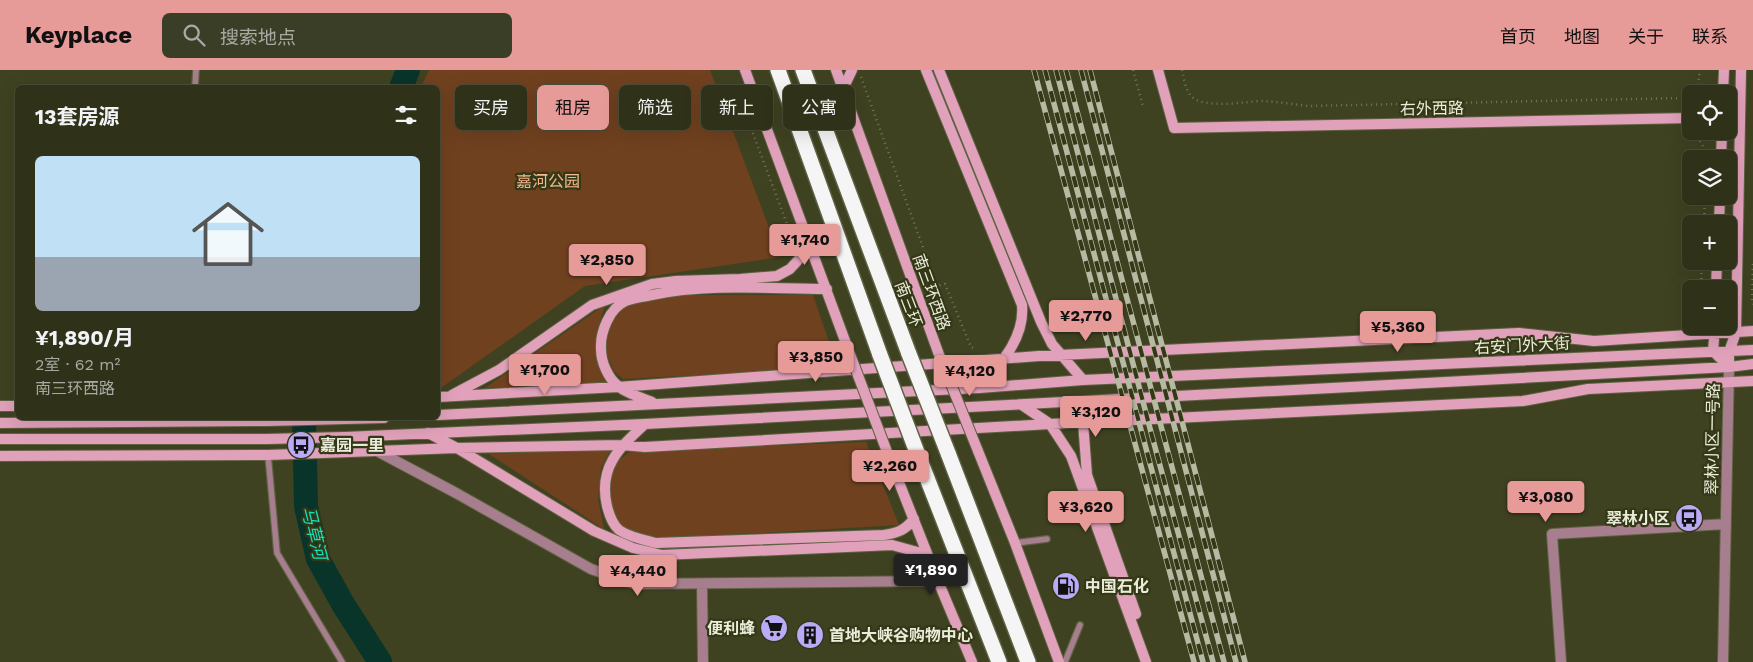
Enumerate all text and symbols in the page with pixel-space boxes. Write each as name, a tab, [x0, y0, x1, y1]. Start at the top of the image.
search box	[162, 13, 512, 58]
text: Keyplace	[25, 21, 132, 49]
icon: search	[180, 21, 208, 49]
text: 搜索地点	[220, 26, 296, 49]
text: 首页	[1500, 26, 1536, 47]
text: 地图	[1564, 26, 1600, 47]
text: 关于	[1628, 26, 1664, 47]
text: 联系	[1692, 26, 1728, 47]
chip: 买房	[455, 85, 527, 130]
chip: 租房	[537, 85, 609, 130]
chip: 筛选	[619, 85, 691, 130]
chip: 新上	[701, 85, 773, 130]
chip: 公寓	[783, 85, 855, 130]
map controls	[1682, 85, 1737, 335]
button: locate	[1682, 85, 1737, 140]
street label: 右外西路	[1400, 98, 1464, 119]
icon: filters	[392, 101, 420, 129]
text: 13套房源	[35, 104, 120, 129]
button: layers	[1682, 150, 1737, 205]
park label: 嘉河公园	[516, 172, 580, 191]
icon: home	[183, 189, 273, 279]
button: +	[1682, 215, 1737, 270]
pin: ¥1,740	[764, 224, 846, 266]
text: ¥1,740	[780, 230, 830, 249]
pin: ¥2,850	[566, 244, 648, 286]
text: ¥2,850	[580, 250, 634, 269]
street label: 南三环西路	[909, 251, 955, 333]
street label: 南三环	[891, 278, 927, 330]
button: −	[1682, 280, 1737, 335]
pin: ¥2,770	[1045, 300, 1127, 342]
text: ¥2,770	[1060, 306, 1112, 325]
pin: ¥5,360	[1357, 310, 1439, 353]
text: ¥5,360	[1371, 317, 1425, 336]
text: ¥1,890/月	[35, 325, 134, 350]
street label: 右安门外大街	[1474, 333, 1570, 357]
pin: ¥3,850	[775, 340, 857, 383]
text: ¥3,850	[789, 347, 843, 366]
pin: ¥1,700	[504, 354, 586, 396]
pin: ¥4,120	[929, 354, 1011, 397]
text: 2室 · 62 m²	[35, 355, 120, 374]
text: ¥1,700	[520, 360, 570, 379]
text: ¥4,120	[945, 361, 995, 380]
text: 南三环西路	[35, 379, 115, 398]
street label: 翠林小区一号路	[1702, 383, 1723, 495]
pin: ¥3,120	[1055, 396, 1137, 438]
text: ¥3,120	[1071, 402, 1121, 421]
bus stop icon: 嘉园一里	[286, 430, 316, 460]
place label: 嘉园一里	[320, 436, 384, 455]
pin: ¥2,260	[849, 450, 931, 492]
text: ¥2,260	[863, 456, 917, 475]
pin: ¥3,080	[1505, 480, 1587, 523]
text: ¥3,080	[1518, 487, 1574, 506]
pin: ¥3,620	[1045, 490, 1127, 533]
text: ¥3,620	[1059, 497, 1113, 516]
bus stop icon: 翠林小区	[1674, 503, 1704, 533]
water label: 马草河	[298, 504, 332, 565]
place label: 翠林小区	[1606, 509, 1670, 528]
pin: ¥4,440	[597, 554, 679, 597]
pin: ¥1,890	[890, 554, 972, 596]
text: ¥1,890	[905, 560, 957, 579]
text: ¥4,440	[610, 561, 666, 580]
fuel station icon: 中国石化	[1051, 571, 1081, 601]
place label: 中国石化	[1085, 577, 1149, 596]
supermarket icon: 便利蜂	[759, 613, 789, 643]
place label: 便利蜂	[707, 619, 755, 638]
building icon: 首地大峡谷购物中心	[795, 620, 825, 650]
place label: 首地大峡谷购物中心	[829, 626, 973, 645]

